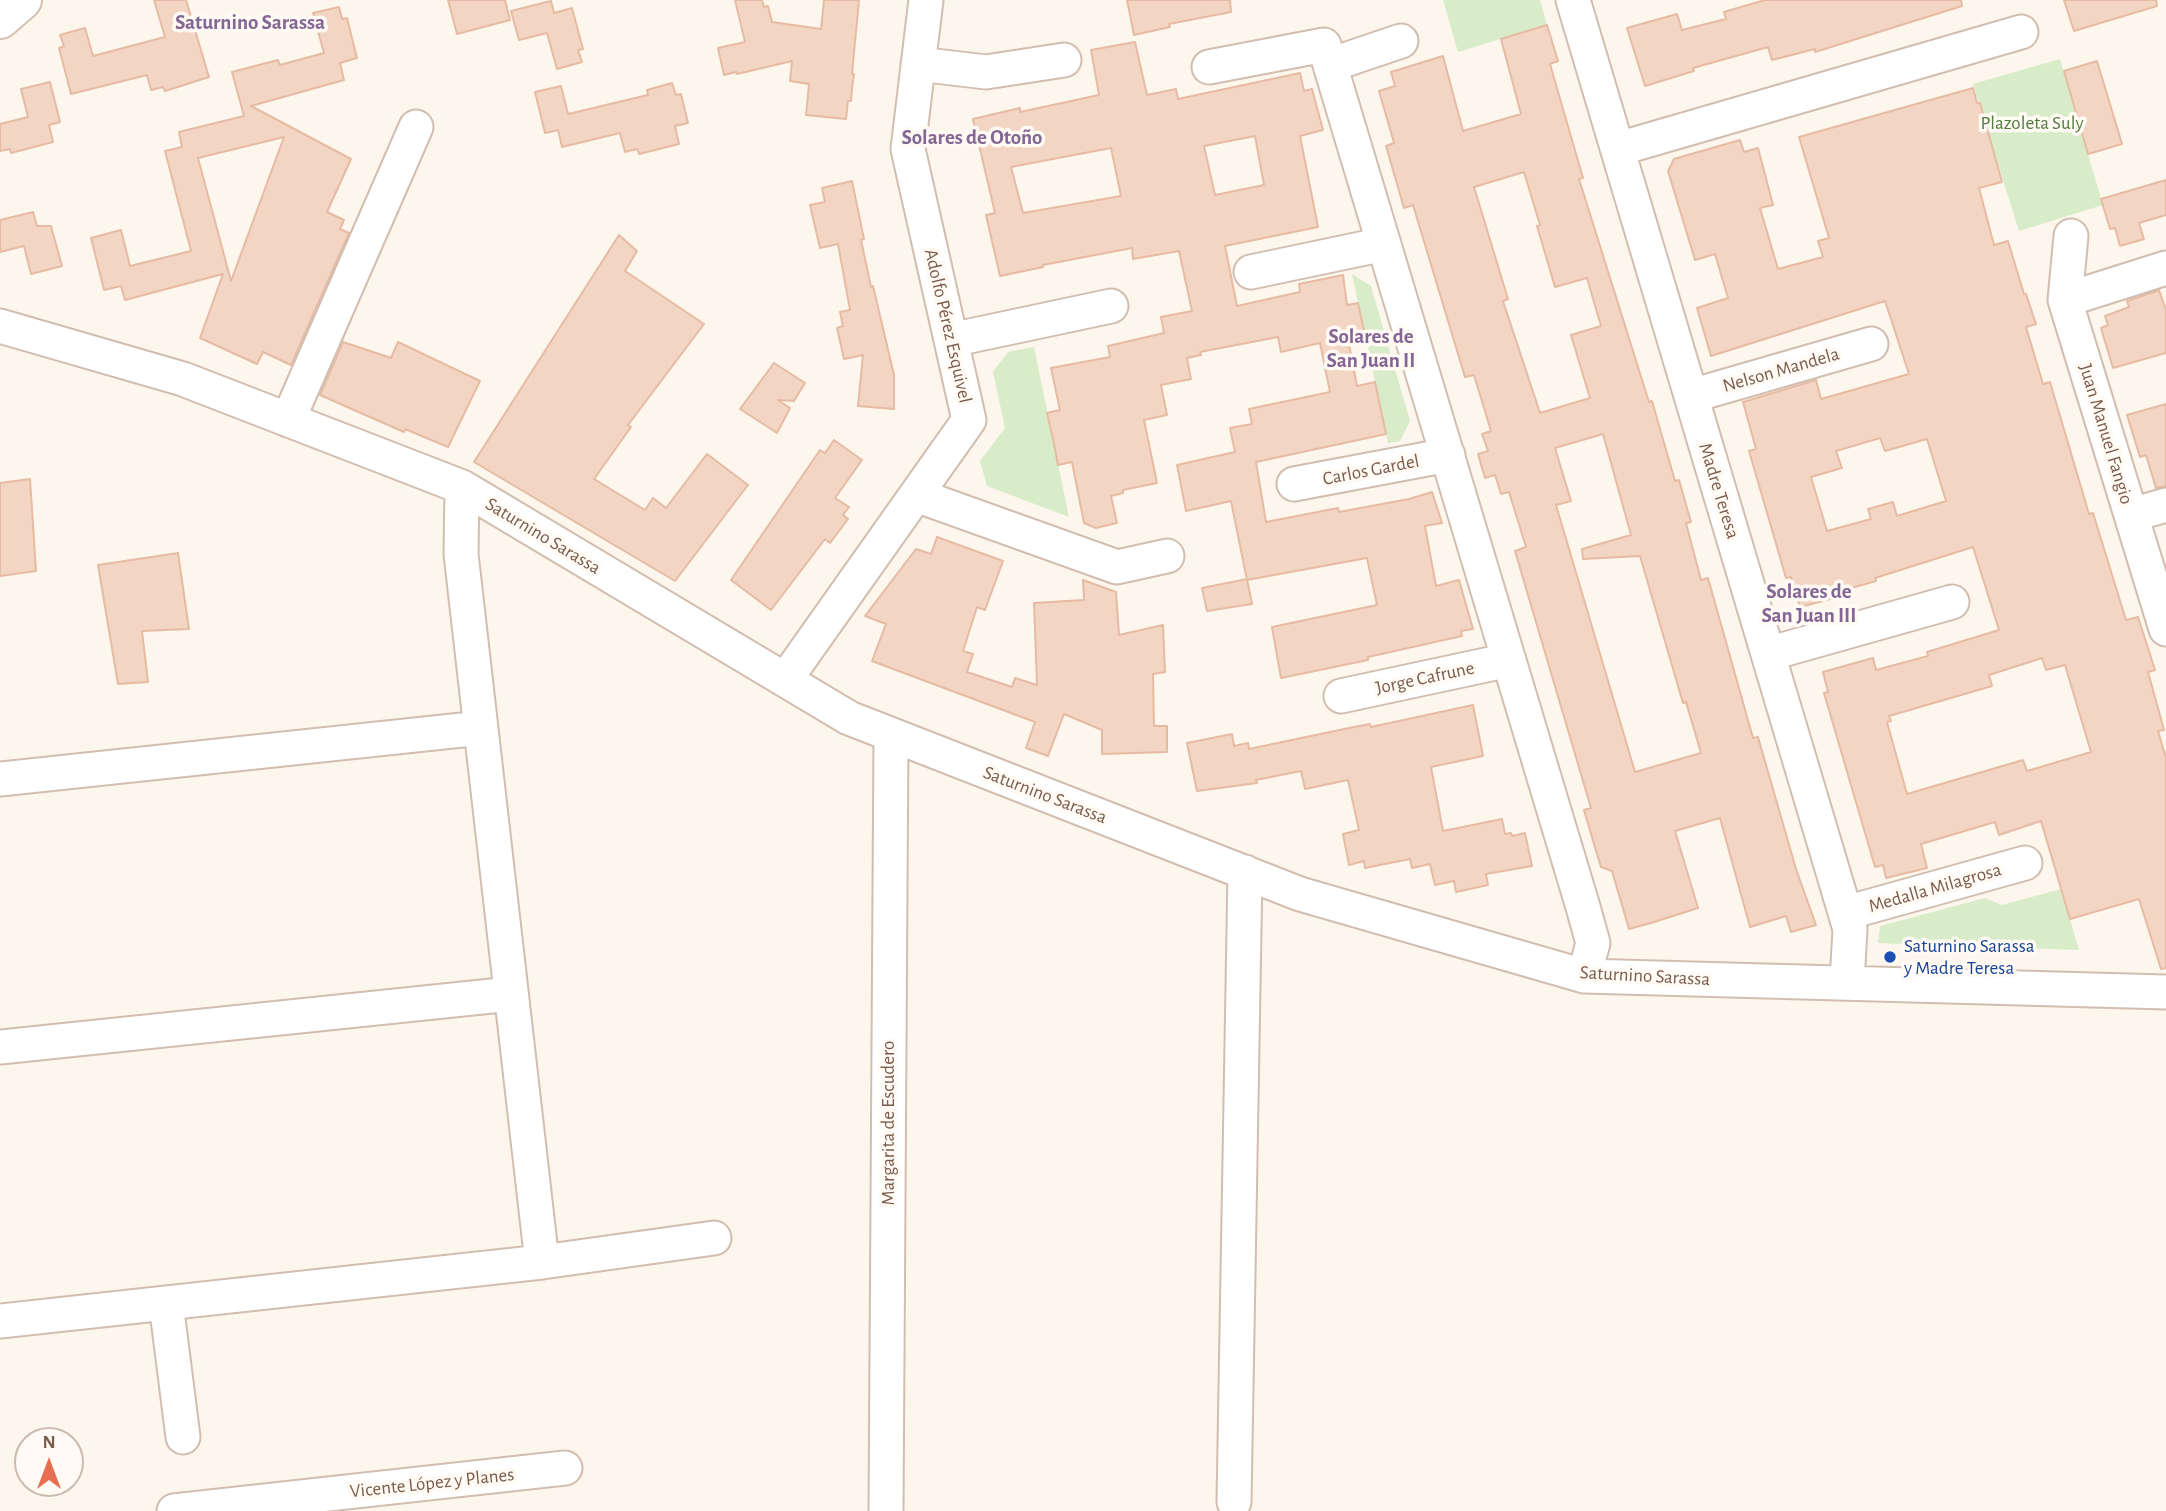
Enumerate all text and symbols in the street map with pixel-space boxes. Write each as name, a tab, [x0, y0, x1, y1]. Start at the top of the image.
district label: Saturnino Sarassa	[175, 10, 325, 36]
park label: Plazoleta Suly	[1980, 112, 2084, 134]
district label: Solares de Otoño	[902, 125, 1042, 151]
street label: Adolfo Pérez Esquivel	[919, 247, 977, 405]
district label: Solares de San Juan II	[1327, 324, 1415, 374]
street label: Nelson Mandela	[1720, 342, 1842, 398]
street label: Juan Manuel Fangio	[2074, 361, 2138, 507]
street label: Madre Teresa	[1694, 440, 1744, 542]
street label: Carlos Gardel	[1321, 449, 1421, 491]
street label: Saturnino Sarassa	[481, 493, 605, 579]
district label: Solares de San Juan III	[1761, 579, 1857, 629]
street label: Jorge Cafrune	[1374, 656, 1476, 700]
street label: Saturnino Sarassa	[980, 761, 1110, 829]
street label: Medalla Milagrosa	[1866, 858, 2004, 918]
place label: Saturnino Sarassa y Madre Teresa	[1904, 935, 2034, 979]
marker: Saturnino Sarassa y Madre Teresa	[1882, 949, 1898, 965]
street label: Saturnino Sarassa	[1579, 961, 1711, 991]
street label: Margarita de Escudero	[877, 1041, 899, 1205]
north arrow	[14, 1427, 84, 1497]
text: N	[42, 1433, 56, 1452]
street label: Vicente López y Planes	[349, 1463, 515, 1503]

